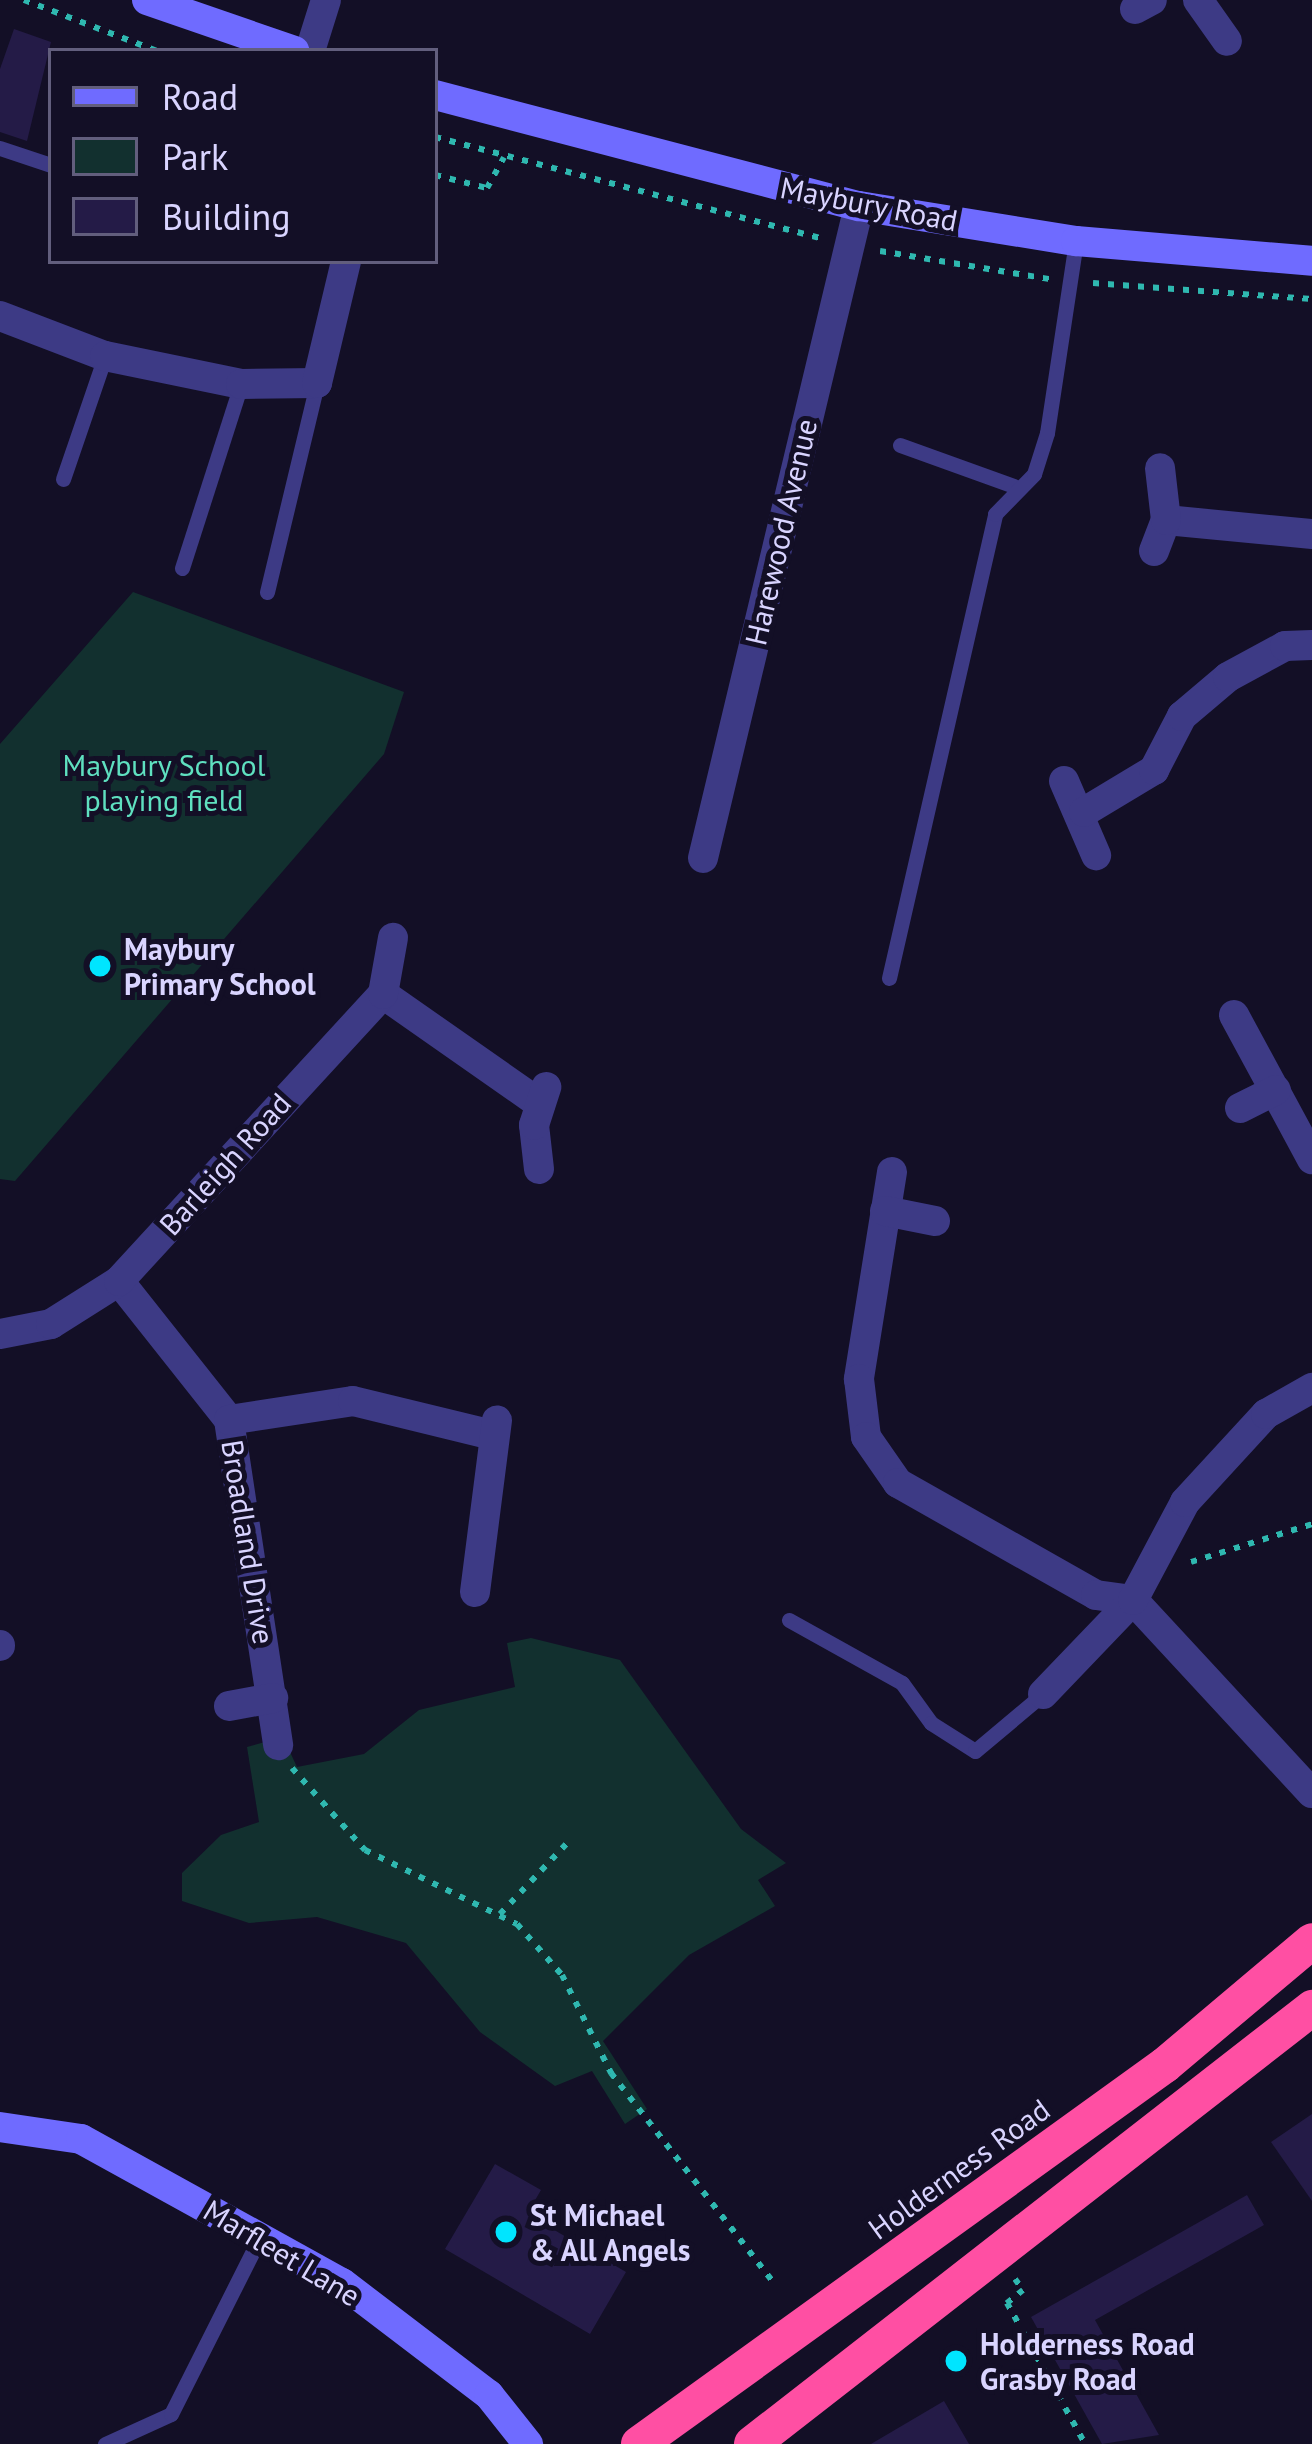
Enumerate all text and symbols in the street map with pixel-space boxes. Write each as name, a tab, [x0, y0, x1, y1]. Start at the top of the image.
legend	[48, 48, 438, 264]
text: Road	[162, 73, 238, 120]
text: Park	[162, 133, 228, 180]
street label: Maybury Road	[777, 169, 961, 239]
text: Building	[162, 193, 291, 240]
street label: Harewood Avenue	[737, 415, 825, 649]
park label: Maybury School playing field	[62, 747, 266, 818]
place label: Maybury Primary School	[124, 931, 317, 1002]
marker: Maybury Primary School	[87, 953, 113, 979]
street label: Barleigh Road	[152, 1086, 298, 1242]
street label: Broadland Drive	[214, 1437, 282, 1647]
street label: Holderness Road	[861, 2091, 1057, 2247]
street label: Marfleet Lane	[197, 2192, 367, 2314]
place label: St Michael & All Angels	[530, 2197, 693, 2268]
marker: St Michael & All Angels	[493, 2219, 519, 2245]
place label: Holderness Road Grasby Road	[980, 2326, 1195, 2396]
marker: Holderness Road Grasby Road	[943, 2348, 969, 2374]

